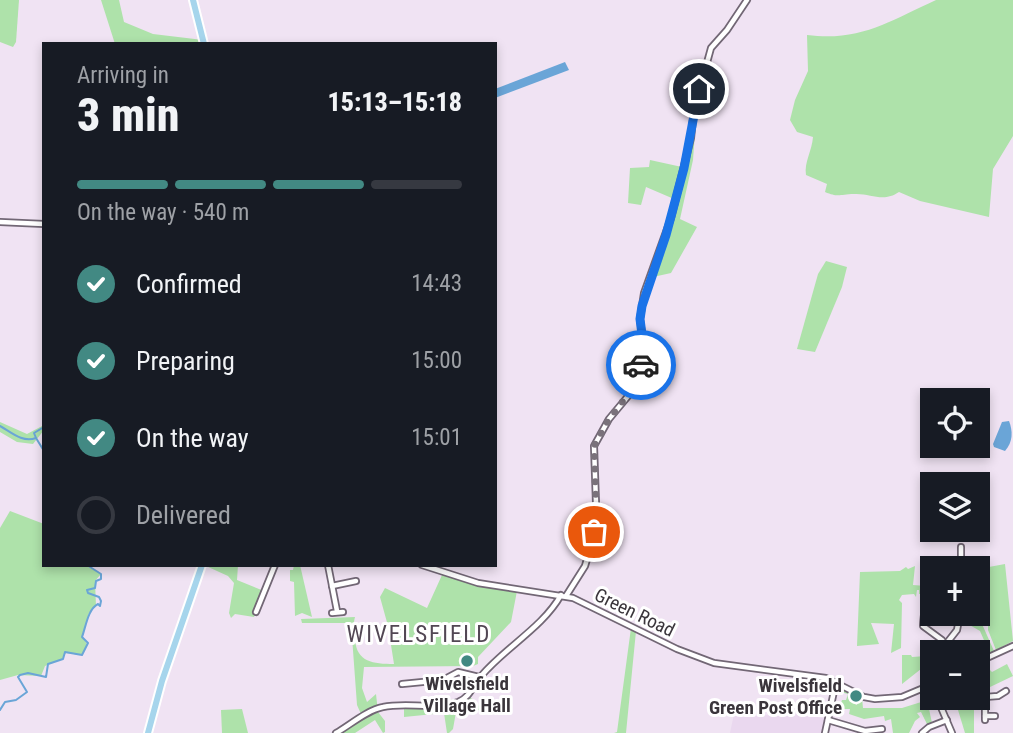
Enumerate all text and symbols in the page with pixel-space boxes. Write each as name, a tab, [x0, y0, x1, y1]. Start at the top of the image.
pin	[669, 59, 729, 119]
text: Arriving in	[77, 62, 169, 89]
icon: home	[680, 70, 718, 108]
text: 15:13–15:18	[328, 87, 462, 117]
text: 3 min	[77, 88, 180, 142]
text: On the way · 540 m	[77, 199, 249, 226]
icon: check	[77, 265, 115, 303]
text: Confirmed	[136, 269, 242, 299]
text: 14:43	[411, 270, 462, 297]
courier	[606, 330, 676, 400]
icon: check	[77, 342, 115, 380]
text: Preparing	[136, 346, 235, 376]
icon: car	[622, 346, 660, 384]
text: 15:00	[411, 347, 462, 374]
map controls	[920, 388, 990, 710]
button: locate	[920, 388, 990, 458]
icon: check	[77, 419, 115, 457]
text: On the way	[136, 423, 249, 453]
text: 15:01	[411, 424, 462, 451]
button: layers	[920, 472, 990, 542]
text: Delivered	[136, 500, 231, 530]
pin	[564, 502, 624, 562]
icon: bag	[575, 513, 613, 551]
button: +	[920, 556, 990, 626]
street label: Green Road	[591, 583, 679, 642]
district label: WIVELSFIELD	[347, 621, 491, 648]
button: −	[920, 640, 990, 710]
marker: Wivelsfield Village Hall	[459, 653, 475, 669]
place label: Wivelsfield Village Hall	[423, 672, 511, 717]
place label: Wivelsfield Green Post Office	[709, 674, 842, 719]
marker: Wivelsfield Green Post Office	[848, 688, 864, 704]

